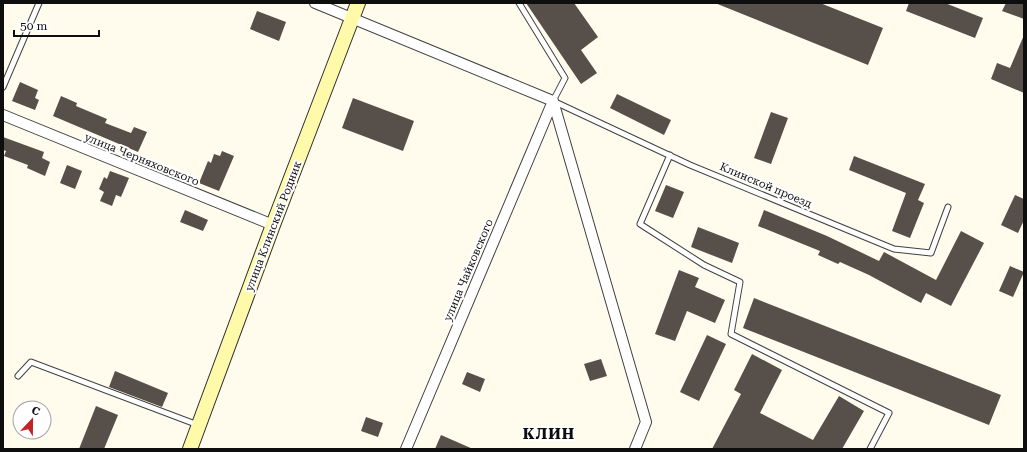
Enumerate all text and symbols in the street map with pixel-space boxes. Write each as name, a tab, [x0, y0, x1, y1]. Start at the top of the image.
scale bar	[14, 12, 99, 38]
text: 50 m	[20, 19, 47, 33]
street label: улица Черняховского	[83, 130, 201, 189]
street label: улица Клинский Родник	[243, 159, 304, 293]
street label: Клинской проезд	[718, 160, 814, 211]
street label: улица Чайковского	[441, 217, 496, 323]
north arrow	[12, 400, 52, 440]
text: С	[30, 404, 42, 419]
district label: КЛИН	[523, 425, 575, 443]

